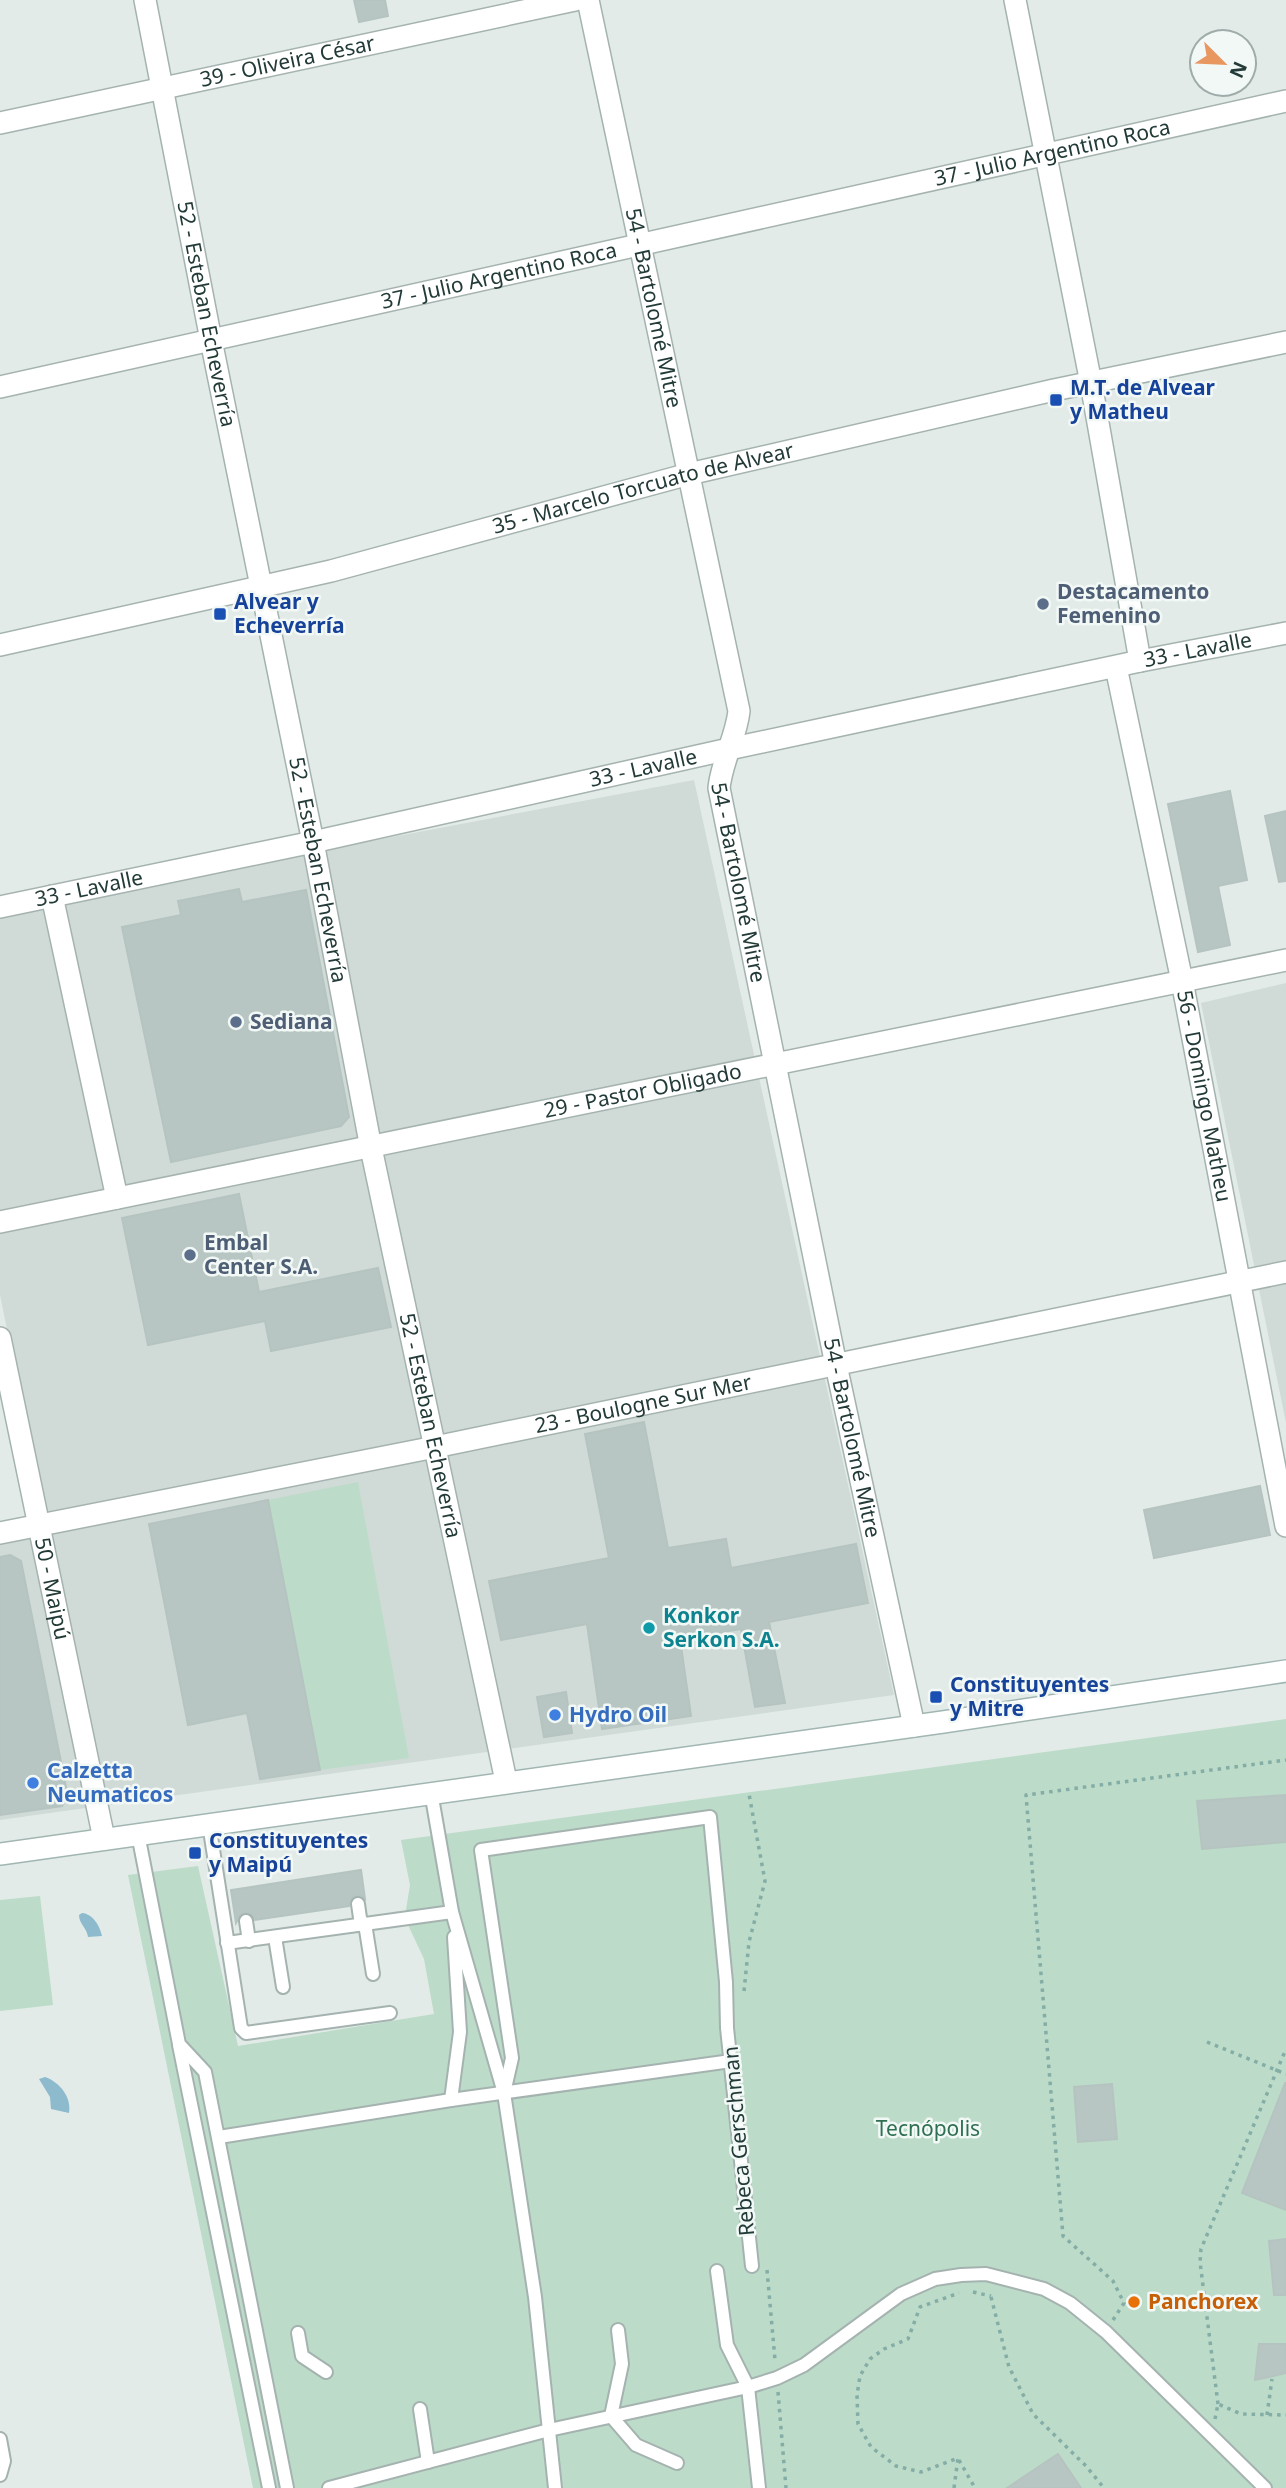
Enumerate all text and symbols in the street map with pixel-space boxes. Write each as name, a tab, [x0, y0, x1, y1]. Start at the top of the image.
street label: 39 - Oliveira César	[197, 28, 378, 93]
north arrow	[1188, 28, 1258, 98]
text: N	[1224, 58, 1254, 82]
street label: 37 - Julio Argentino Roca	[931, 112, 1173, 192]
street label: 52 - Esteban Echeverría	[171, 199, 243, 429]
street label: 54 - Bartolomé Mitre	[620, 205, 689, 410]
street label: 37 - Julio Argentino Roca	[378, 235, 619, 315]
place label: M.T. de Alvear y Matheu	[1070, 373, 1216, 425]
marker: M.T. de Alvear y Matheu	[1048, 392, 1064, 408]
street label: 35 - Marcelo Torcuato de Alvear	[489, 435, 797, 540]
place label: Destacamento Femenino	[1057, 577, 1209, 629]
place label: Alvear y Echeverría	[234, 587, 345, 639]
marker: Destacamento Femenino	[1035, 596, 1051, 612]
marker: Alvear y Echeverría	[212, 606, 228, 622]
street label: 33 - Lavalle	[1141, 625, 1254, 673]
street label: 33 - Lavalle	[586, 742, 700, 793]
street label: 52 - Esteban Echeverría	[283, 754, 354, 985]
street label: 54 - Bartolomé Mitre	[705, 780, 773, 985]
street label: 33 - Lavalle	[32, 863, 145, 912]
street label: 56 - Domingo Matheu	[1171, 988, 1239, 1204]
place label: Sediana	[250, 1007, 332, 1035]
marker: Sediana	[228, 1014, 244, 1030]
street label: 29 - Pastor Obligado	[541, 1056, 744, 1124]
place label: Embal Center S.A.	[204, 1228, 318, 1280]
marker: Embal Center S.A.	[182, 1247, 198, 1263]
street label: 52 - Esteban Echeverría	[394, 1310, 469, 1541]
street label: 54 - Bartolomé Mitre	[818, 1335, 888, 1540]
street label: 23 - Boulogne Sur Mer	[532, 1367, 754, 1439]
street label: 50 - Maipú	[29, 1535, 77, 1642]
place label: Konkor Serkon S.A.	[663, 1601, 780, 1653]
marker: Konkor Serkon S.A.	[641, 1620, 657, 1636]
place label: Constituyentes y Mitre	[950, 1670, 1109, 1722]
marker: Constituyentes y Mitre	[928, 1689, 944, 1705]
place label: Hydro Oil	[569, 1700, 667, 1728]
marker: Hydro Oil	[547, 1707, 563, 1723]
place label: Calzetta Neumaticos	[47, 1756, 173, 1808]
marker: Calzetta Neumaticos	[25, 1775, 41, 1791]
place label: Constituyentes y Maipú	[209, 1826, 368, 1878]
marker: Constituyentes y Maipú	[187, 1845, 203, 1861]
street label: Rebeca Gerschman	[716, 2045, 760, 2237]
park label: Tecnópolis	[876, 2114, 980, 2142]
place label: Panchorex	[1148, 2287, 1259, 2315]
marker: Panchorex	[1126, 2294, 1142, 2310]

